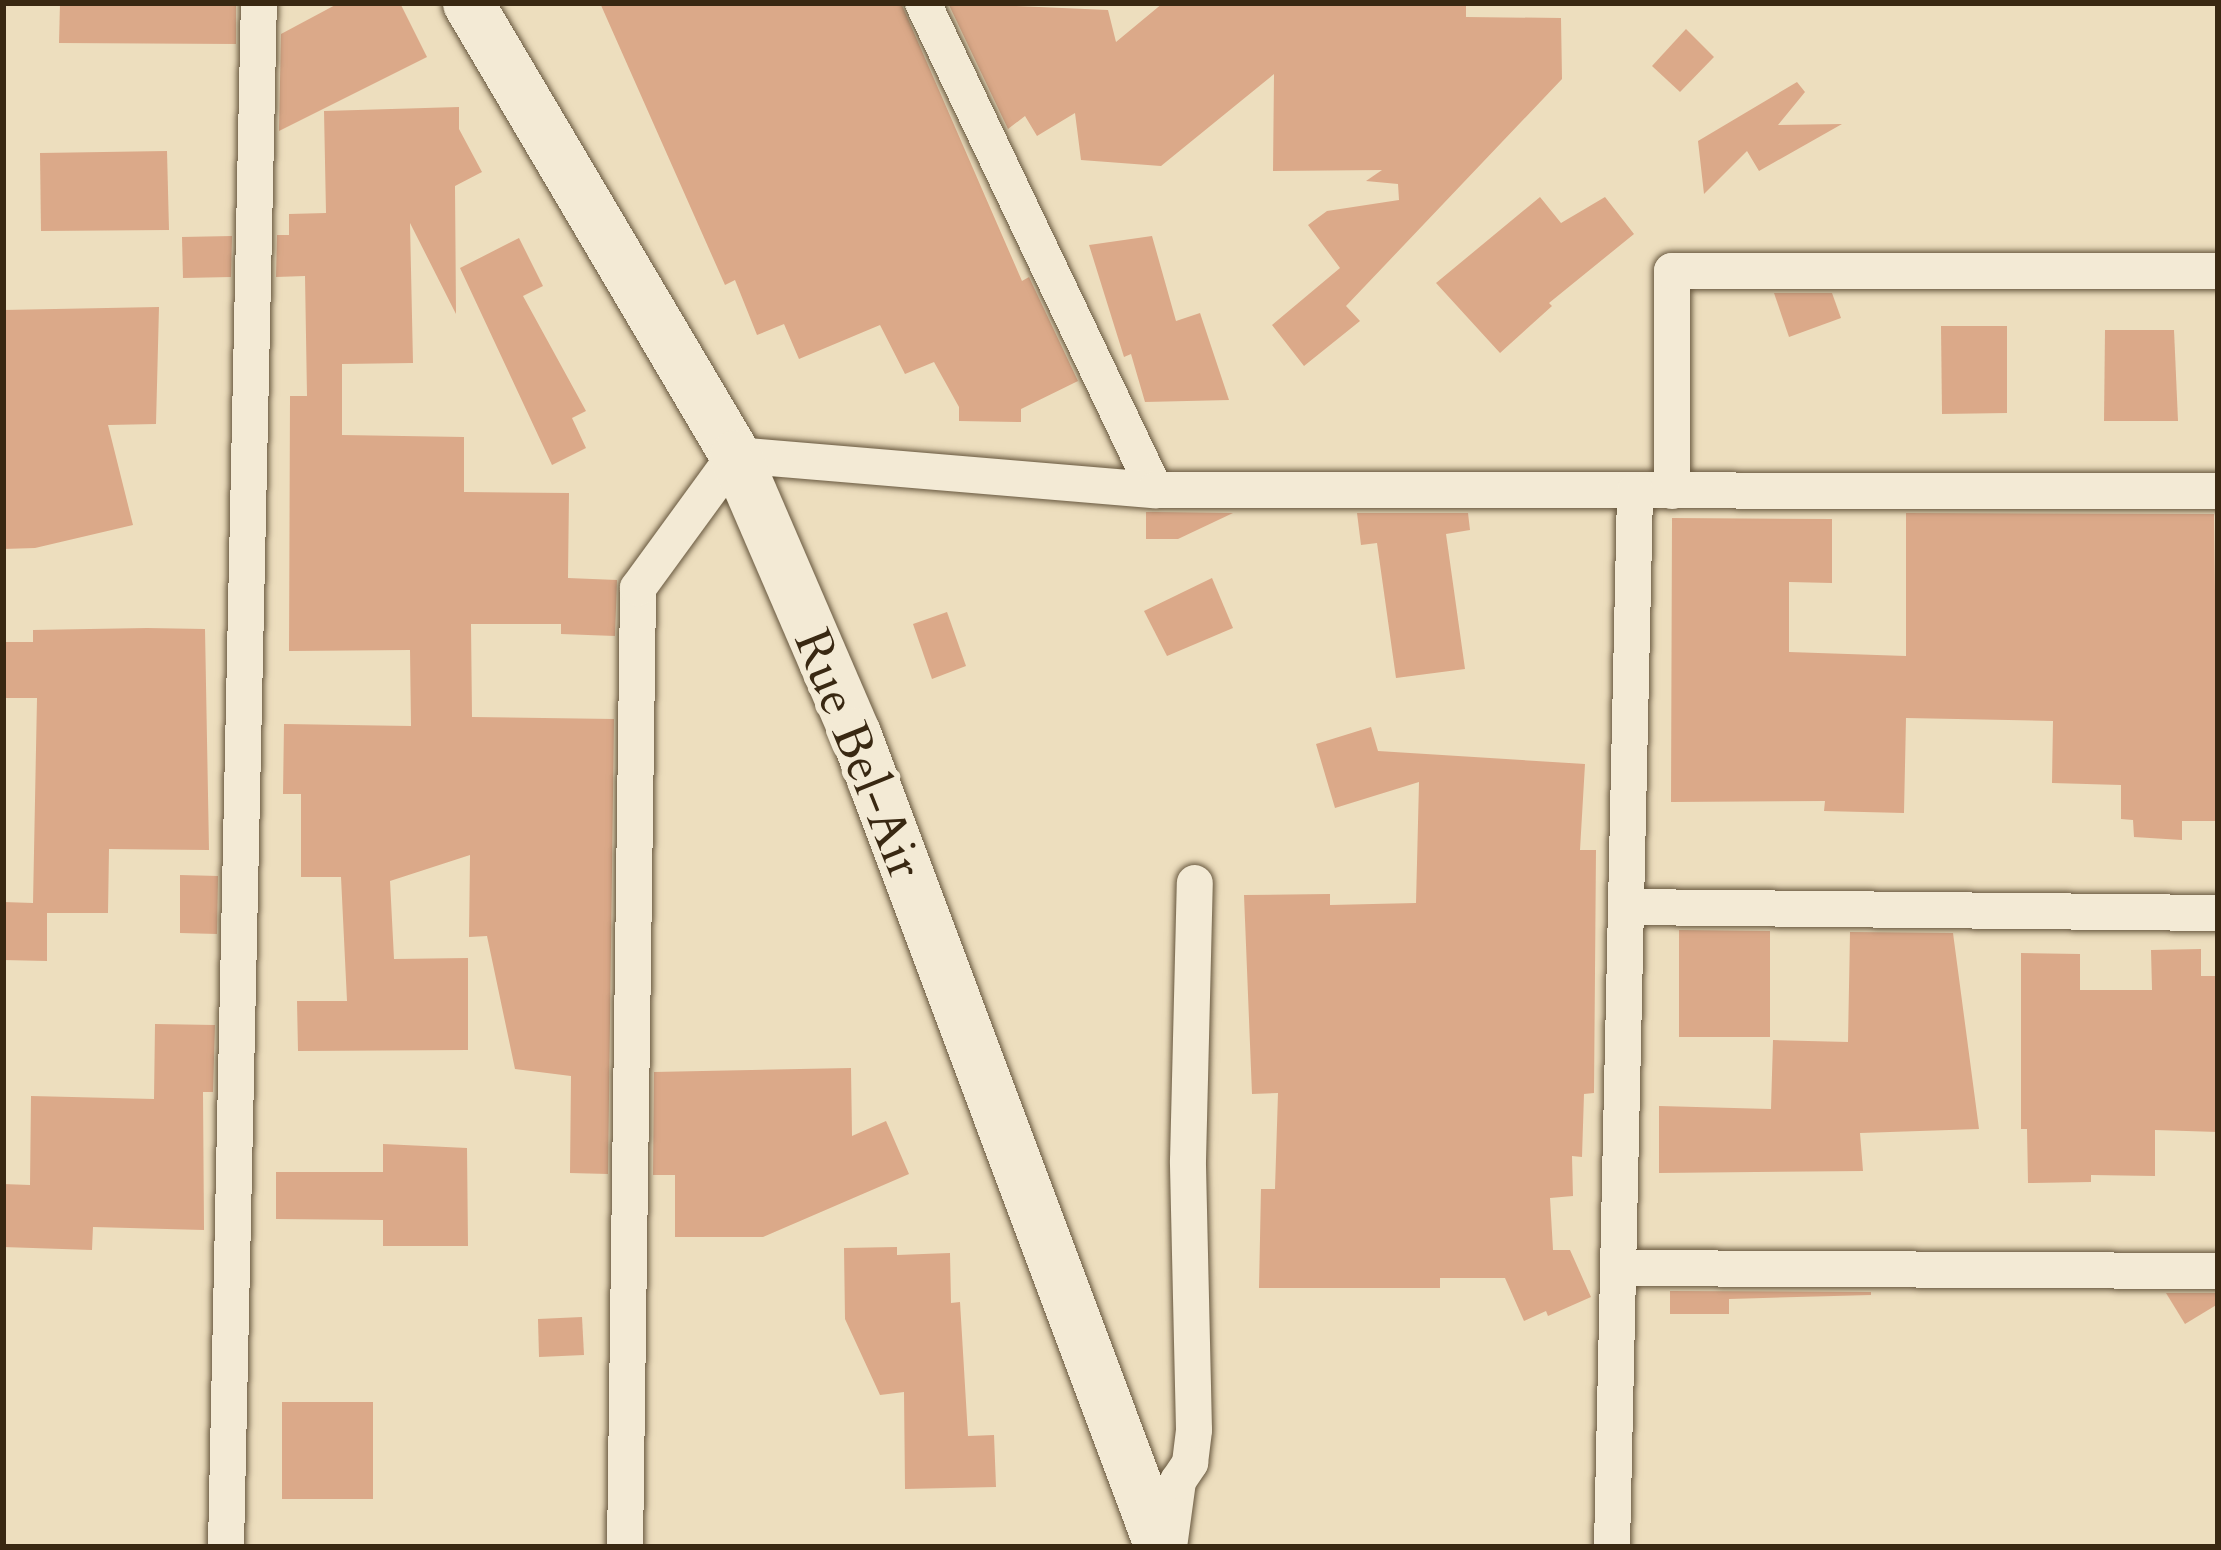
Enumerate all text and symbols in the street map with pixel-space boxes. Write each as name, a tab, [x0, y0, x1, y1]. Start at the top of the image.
street label: Rue Bel-Air	[780, 621, 936, 887]

